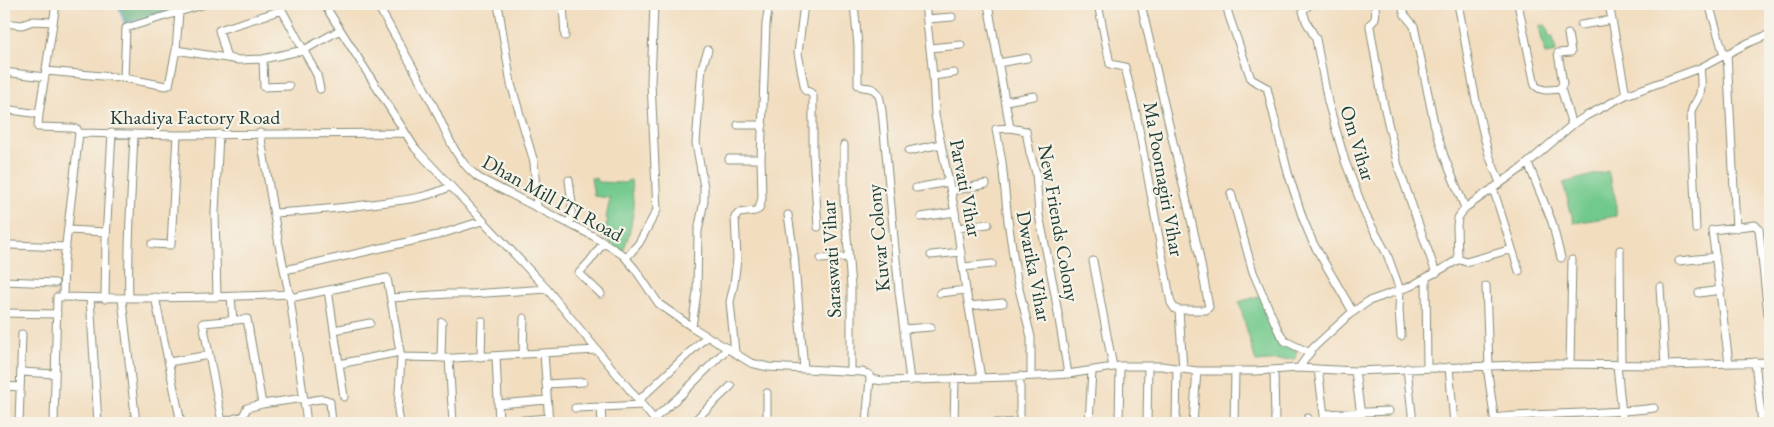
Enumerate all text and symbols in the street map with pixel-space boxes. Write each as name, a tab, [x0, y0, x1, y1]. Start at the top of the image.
street label: Ma Poornagiri Vihar	[1138, 100, 1190, 259]
street label: Om Vihar	[1334, 102, 1382, 184]
street label: Khadiya Factory Road	[110, 104, 281, 130]
street label: Parvati Vihar	[944, 137, 988, 239]
street label: New Friends Colony	[1032, 142, 1086, 304]
street label: Dhan Mill ITI Road	[478, 148, 629, 248]
street label: Kuvar Colony	[860, 183, 896, 293]
street label: Saraswati Vihar	[815, 199, 847, 319]
street label: Dwarika Vihar	[1011, 208, 1058, 324]

